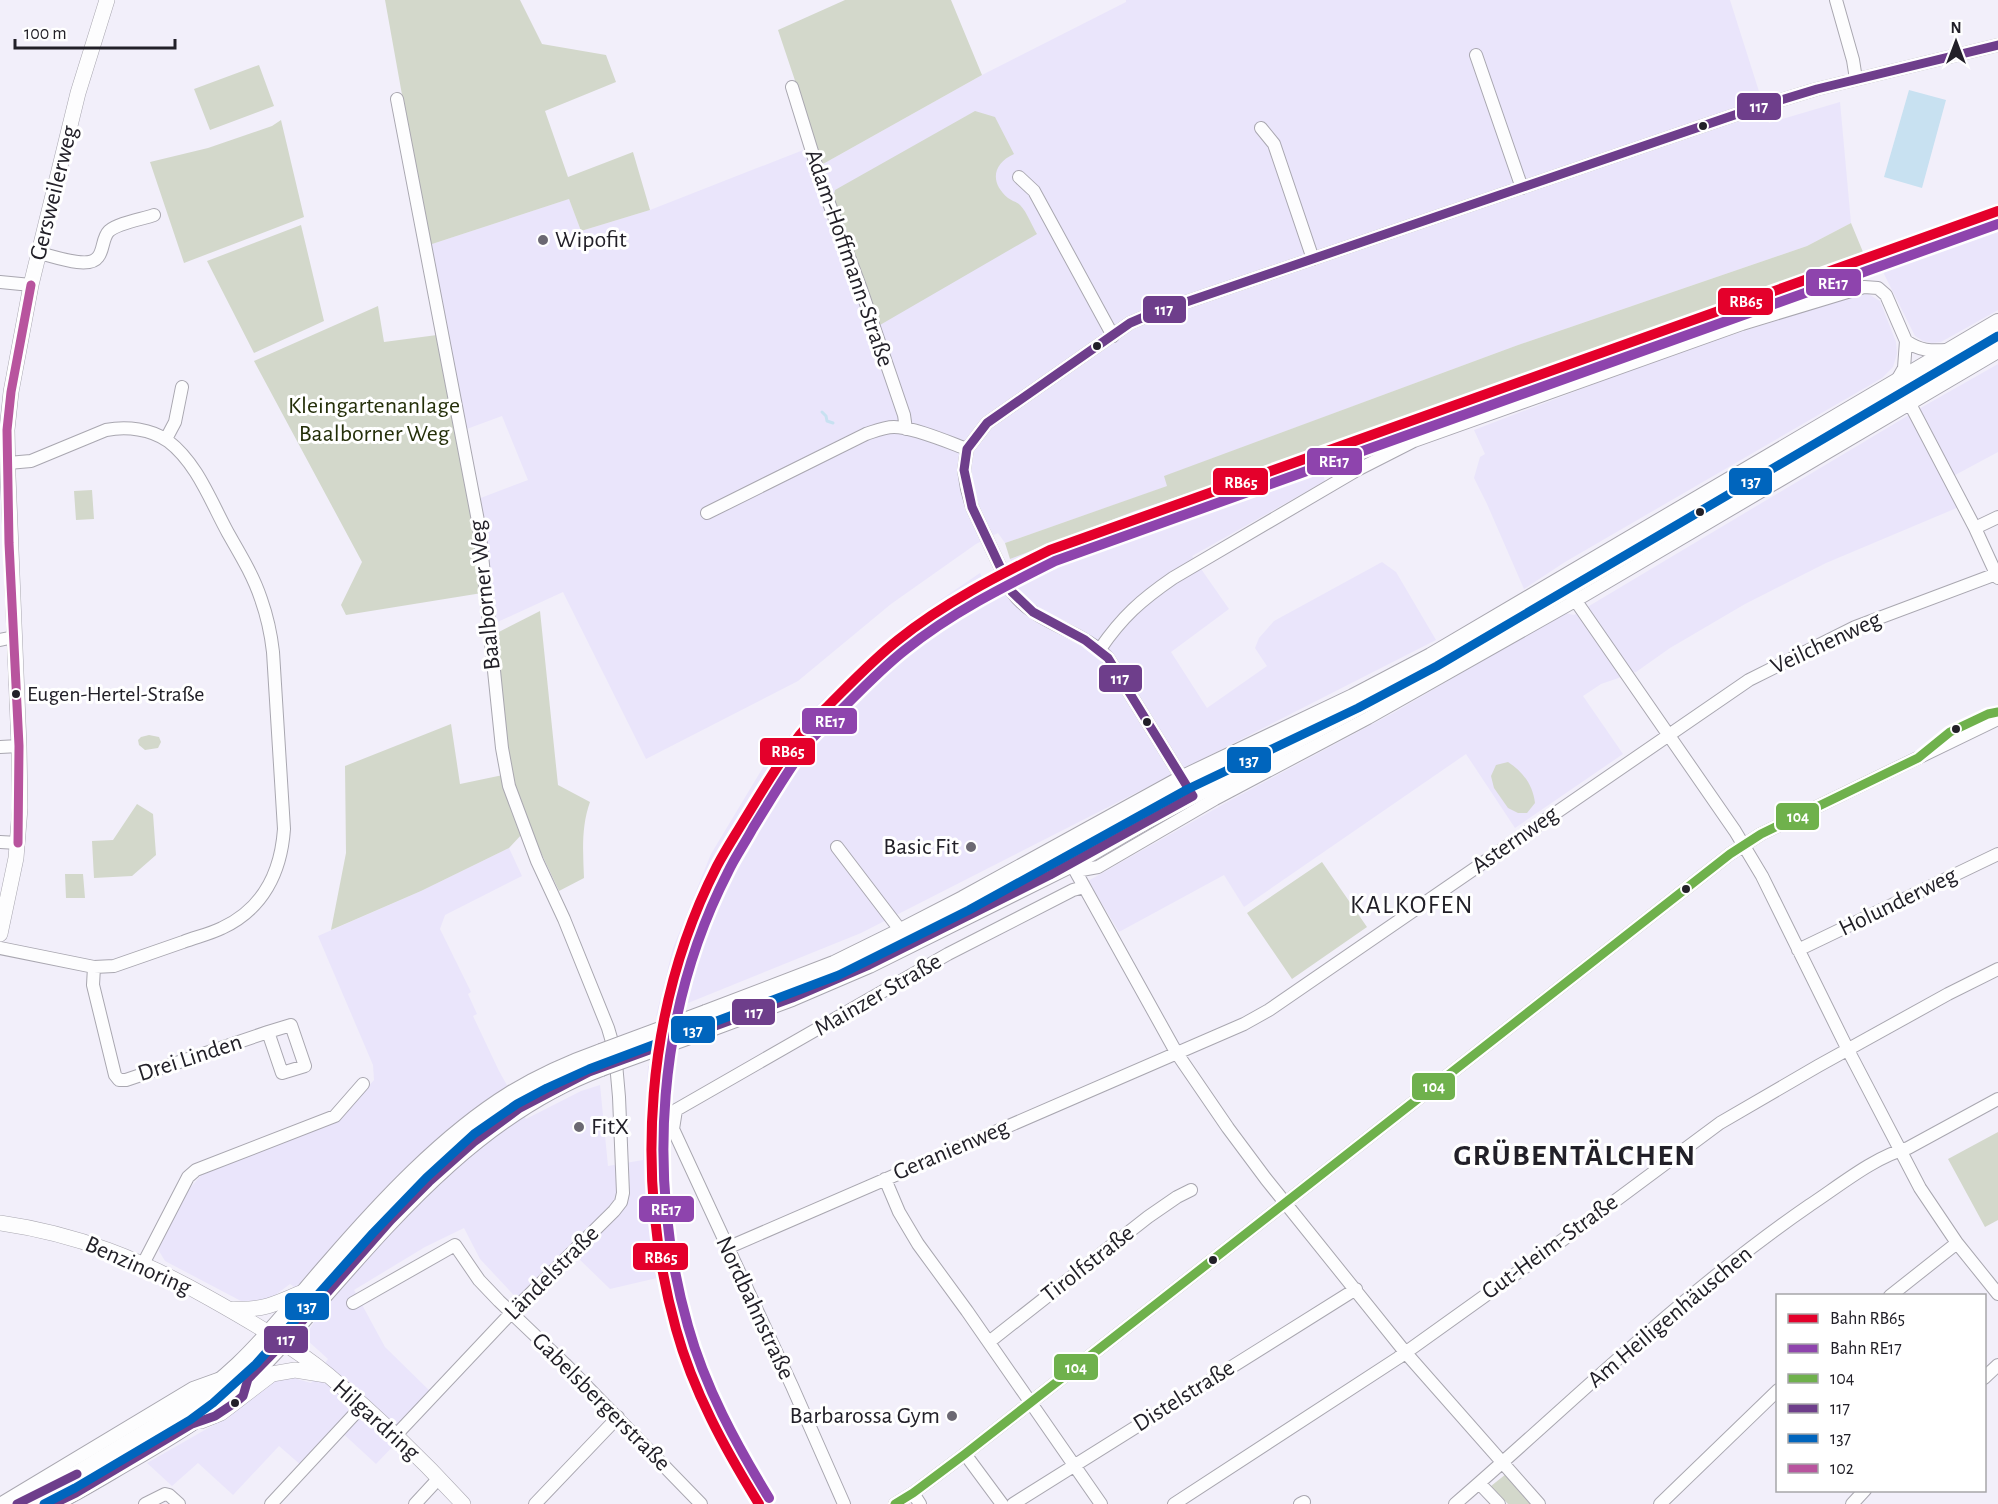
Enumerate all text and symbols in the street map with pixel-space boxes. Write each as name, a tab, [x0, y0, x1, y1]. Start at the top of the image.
scale bar	[15, 12, 176, 50]
north arrow	[1926, 12, 1986, 72]
text: N	[1950, 20, 1962, 36]
text: 100 m	[24, 25, 67, 43]
line badge: 117	[1736, 92, 1782, 121]
text: 117	[1750, 99, 1768, 115]
unlabelled marker	[1697, 120, 1709, 132]
street label: Gersweilerweg	[26, 123, 82, 263]
street label: Adam-Hoffmann-Straße	[801, 146, 897, 370]
place label: Wipofit	[555, 228, 627, 252]
marker: Wipofit	[536, 233, 550, 247]
line badge: RE17	[1805, 268, 1862, 297]
text: RE17	[1818, 276, 1848, 292]
line badge: RB65	[1717, 287, 1774, 316]
text: RB65	[1729, 294, 1763, 310]
line badge: 117	[1142, 295, 1187, 324]
text: 117	[1155, 302, 1173, 318]
unlabelled marker	[1091, 340, 1103, 352]
park label: Kleingartenanlage Baalborner Weg	[288, 394, 460, 446]
line badge: RE17	[1306, 447, 1363, 476]
text: RE17	[1319, 454, 1349, 470]
line badge: RB65	[1212, 467, 1269, 496]
line badge: 137	[1728, 467, 1773, 496]
text: 137	[1741, 474, 1761, 490]
text: RB65	[1224, 475, 1258, 491]
unlabelled marker	[1694, 506, 1706, 518]
street label: Baalborner Weg	[465, 519, 505, 671]
street label: Veilchenweg	[1767, 607, 1885, 679]
line badge: 117	[1098, 664, 1143, 693]
text: 117	[1111, 671, 1129, 687]
place label: Eugen-Hertel-Straße	[27, 683, 204, 705]
marker: Eugen-Hertel-Straße	[10, 688, 22, 700]
line badge: RE17	[801, 707, 858, 735]
text: RE17	[815, 714, 845, 730]
unlabelled marker	[1141, 716, 1153, 728]
unlabelled marker	[1950, 723, 1962, 735]
line badge: RB65	[759, 737, 816, 766]
text: RB65	[771, 744, 805, 760]
line badge: 137	[1226, 746, 1272, 774]
text: 137	[1239, 753, 1259, 769]
street label: Asternweg	[1467, 802, 1563, 878]
line badge: 104	[1775, 802, 1820, 831]
text: 104	[1787, 809, 1809, 825]
place label: Basic Fit	[883, 835, 959, 859]
marker: Basic Fit	[964, 840, 978, 854]
street label: Holunderweg	[1835, 863, 1961, 941]
unlabelled marker	[1680, 883, 1692, 895]
district label: KALKOFEN	[1350, 892, 1474, 918]
street label: Mainzer Straße	[810, 949, 946, 1041]
line badge: 117	[731, 998, 776, 1026]
text: 117	[745, 1005, 763, 1021]
line badge: 137	[670, 1015, 716, 1044]
text: 137	[683, 1023, 703, 1039]
street label: Drei Linden	[135, 1030, 245, 1086]
line badge: 104	[1411, 1072, 1456, 1101]
text: 104	[1423, 1079, 1445, 1095]
place label: FitX	[591, 1115, 629, 1139]
street label: Geranienweg	[890, 1115, 1013, 1185]
marker: FitX	[572, 1120, 586, 1134]
district label: GRÜBENTÄLCHEN	[1453, 1139, 1697, 1171]
street label: Gut-Heim-Straße	[1478, 1190, 1622, 1304]
line badge: RE17	[638, 1195, 695, 1223]
text: RE17	[651, 1202, 681, 1218]
street label: Ländelstraße	[500, 1221, 604, 1325]
street label: Tirolfstraße	[1037, 1221, 1139, 1307]
street label: Benzinoring	[81, 1232, 195, 1300]
street label: Nordbahnstraße	[711, 1233, 799, 1383]
street label: Am Heiligenhäuschen	[1583, 1241, 1757, 1393]
line badge: RB65	[632, 1242, 689, 1271]
text: RB65	[644, 1250, 678, 1266]
unlabelled marker	[1207, 1254, 1219, 1266]
line badge: 137	[284, 1292, 330, 1321]
legend	[1776, 1294, 1986, 1492]
text: 137	[297, 1299, 317, 1315]
text: Bahn RB65	[1830, 1310, 1905, 1328]
line badge: 117	[263, 1325, 309, 1354]
street label: Gabelsbergerstraße	[527, 1328, 675, 1476]
text: 117	[277, 1332, 295, 1348]
text: Bahn RE17	[1830, 1340, 1902, 1358]
line badge: 104	[1053, 1353, 1099, 1381]
street label: Distelstraße	[1129, 1356, 1239, 1436]
text: 104	[1065, 1360, 1087, 1376]
text: 104	[1830, 1370, 1855, 1388]
street label: Hilgardring	[328, 1375, 424, 1465]
unlabelled marker	[229, 1397, 241, 1409]
text: 117	[1830, 1400, 1850, 1418]
place label: Barbarossa Gym	[790, 1404, 940, 1428]
marker: Barbarossa Gym	[945, 1409, 959, 1423]
text: 137	[1830, 1430, 1851, 1448]
text: 102	[1830, 1460, 1854, 1478]

